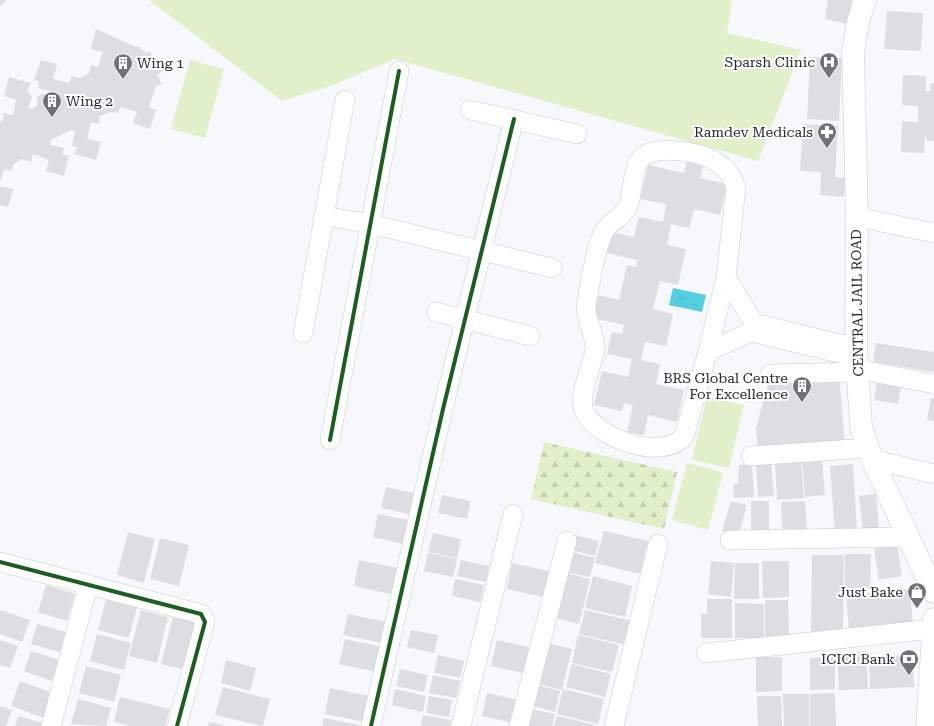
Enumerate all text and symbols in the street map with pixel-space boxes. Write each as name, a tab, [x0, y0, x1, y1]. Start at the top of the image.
hospital icon: Sparsh Clinic	[818, 51, 840, 79]
building icon: Wing 1	[112, 52, 134, 80]
place label: Sparsh Clinic	[725, 54, 815, 70]
place label: Wing 1	[137, 55, 184, 71]
building icon: Wing 2	[41, 90, 63, 118]
place label: Wing 2	[66, 93, 113, 109]
pharmacy icon: Ramdev Medicals	[816, 121, 838, 149]
place label: Ramdev Medicals	[694, 124, 813, 140]
street label: CENTRAL JAIL ROAD	[848, 229, 866, 377]
place label: BRS Global Centre For Excellence	[663, 370, 788, 402]
building icon: BRS Global Centre For Excellence	[791, 375, 813, 403]
shop icon: Just Bake	[906, 581, 928, 609]
place label: Just Bake	[838, 584, 903, 600]
bank icon: ICICI Bank	[898, 648, 920, 676]
place label: ICICI Bank	[821, 651, 895, 667]

